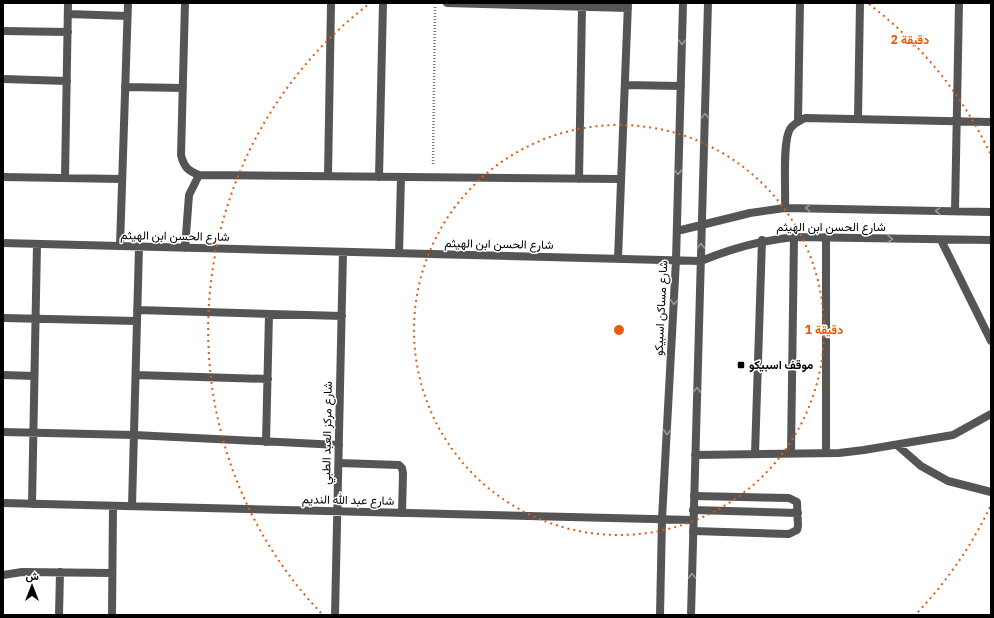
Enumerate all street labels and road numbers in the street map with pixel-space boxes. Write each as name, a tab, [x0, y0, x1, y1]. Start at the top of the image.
street label: شارع الحسن ابن الهيثم	[776, 219, 886, 236]
street label: شارع الحسن ابن الهيثم	[120, 227, 230, 246]
street label: شارع الحسن ابن الهيثم	[444, 235, 554, 254]
street label: شارع مساكن اسبيكو	[651, 260, 672, 356]
street label: شارع مركز العبد الطبي	[318, 381, 338, 485]
street label: شارع عبد الله النديم	[302, 491, 394, 510]

